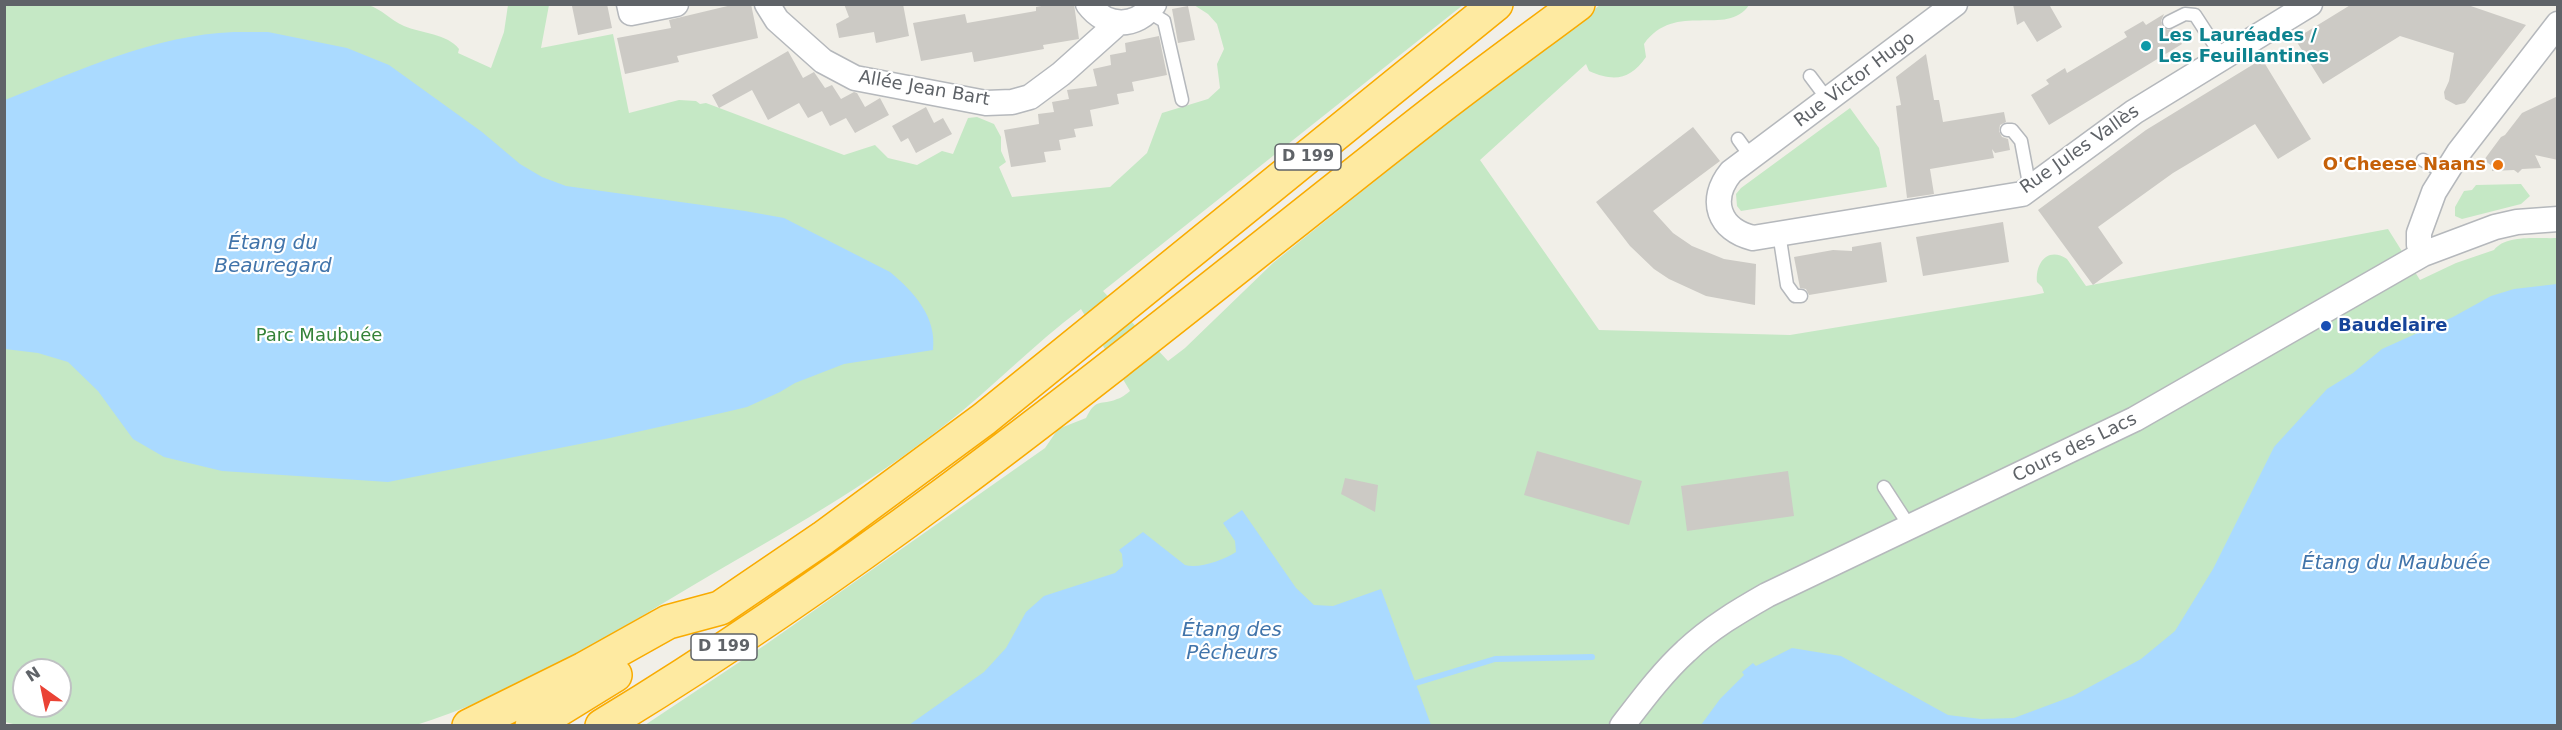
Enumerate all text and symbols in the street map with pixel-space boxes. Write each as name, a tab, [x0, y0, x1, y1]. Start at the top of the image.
place label: Les Lauréades / Les Feuillantines	[2158, 25, 2329, 68]
street label: Rue Victor Hugo	[1790, 28, 1920, 132]
marker: Les Lauréades / Les Feuillantines	[2139, 39, 2153, 53]
street label: Allée Jean Bart	[857, 67, 991, 111]
street label: Rue Jules Vallès	[2016, 101, 2144, 199]
road number: D 199	[1275, 144, 1341, 170]
place label: O'Cheese Naans	[2323, 154, 2486, 176]
marker: O'Cheese Naans	[2491, 158, 2505, 172]
water label: Étang du Beauregard	[214, 232, 332, 279]
place label: Baudelaire	[2338, 315, 2447, 337]
marker: Baudelaire	[2319, 319, 2333, 333]
park label: Parc Maubuée	[256, 325, 382, 347]
street label: Cours des Lacs	[2009, 409, 2141, 487]
water label: Étang du Maubuée	[2302, 552, 2490, 576]
water label: Étang des Pêcheurs	[1182, 619, 1282, 666]
road number: D 199	[691, 634, 757, 660]
north arrow	[12, 658, 72, 718]
text: N	[22, 663, 44, 686]

